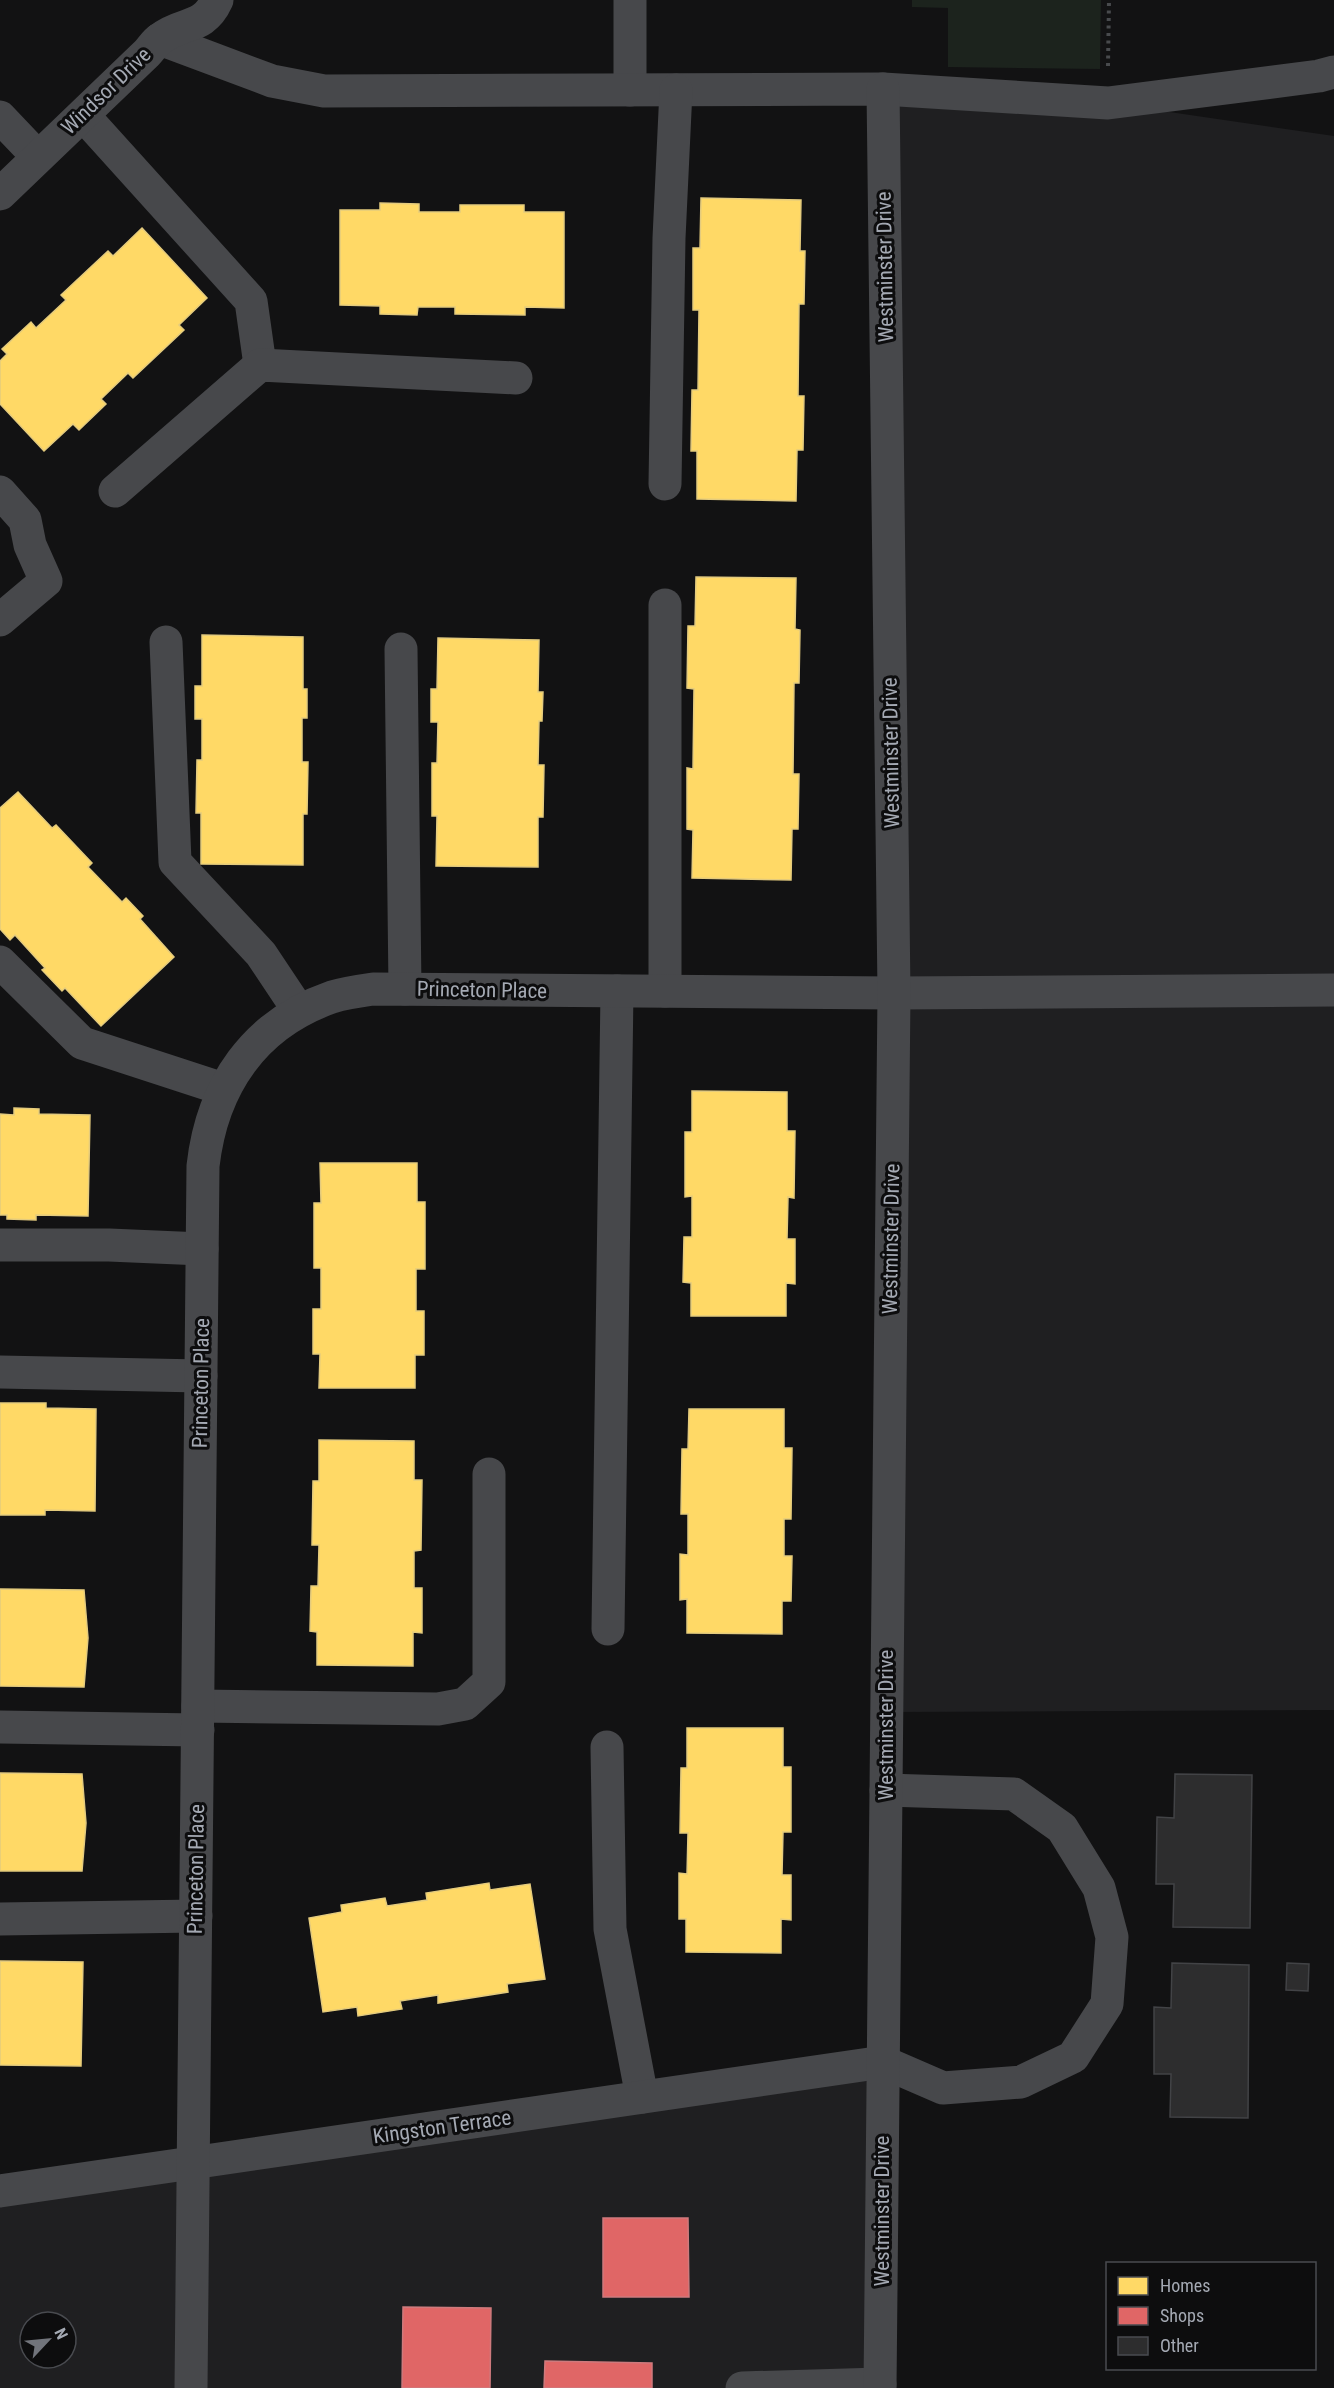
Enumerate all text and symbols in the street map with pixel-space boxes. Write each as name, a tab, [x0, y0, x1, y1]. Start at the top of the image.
street label: Windsor Drive	[56, 42, 156, 139]
street label: Westminster Drive	[872, 191, 898, 343]
street label: Westminster Drive	[878, 677, 904, 829]
street label: Princeton Place	[417, 977, 547, 1003]
street label: Westminster Drive	[878, 1163, 904, 1315]
street label: Princeton Place	[188, 1318, 214, 1448]
street label: Westminster Drive	[874, 1649, 898, 1800]
street label: Princeton Place	[183, 1804, 209, 1934]
street label: Kingston Terrace	[371, 2105, 513, 2149]
street label: Westminster Drive	[870, 2135, 894, 2286]
legend	[1106, 2262, 1316, 2370]
text: Homes	[1160, 2275, 1210, 2296]
text: Shops	[1160, 2305, 1204, 2326]
north arrow	[18, 2310, 78, 2370]
text: N	[50, 2325, 72, 2342]
text: Other	[1160, 2335, 1199, 2356]

